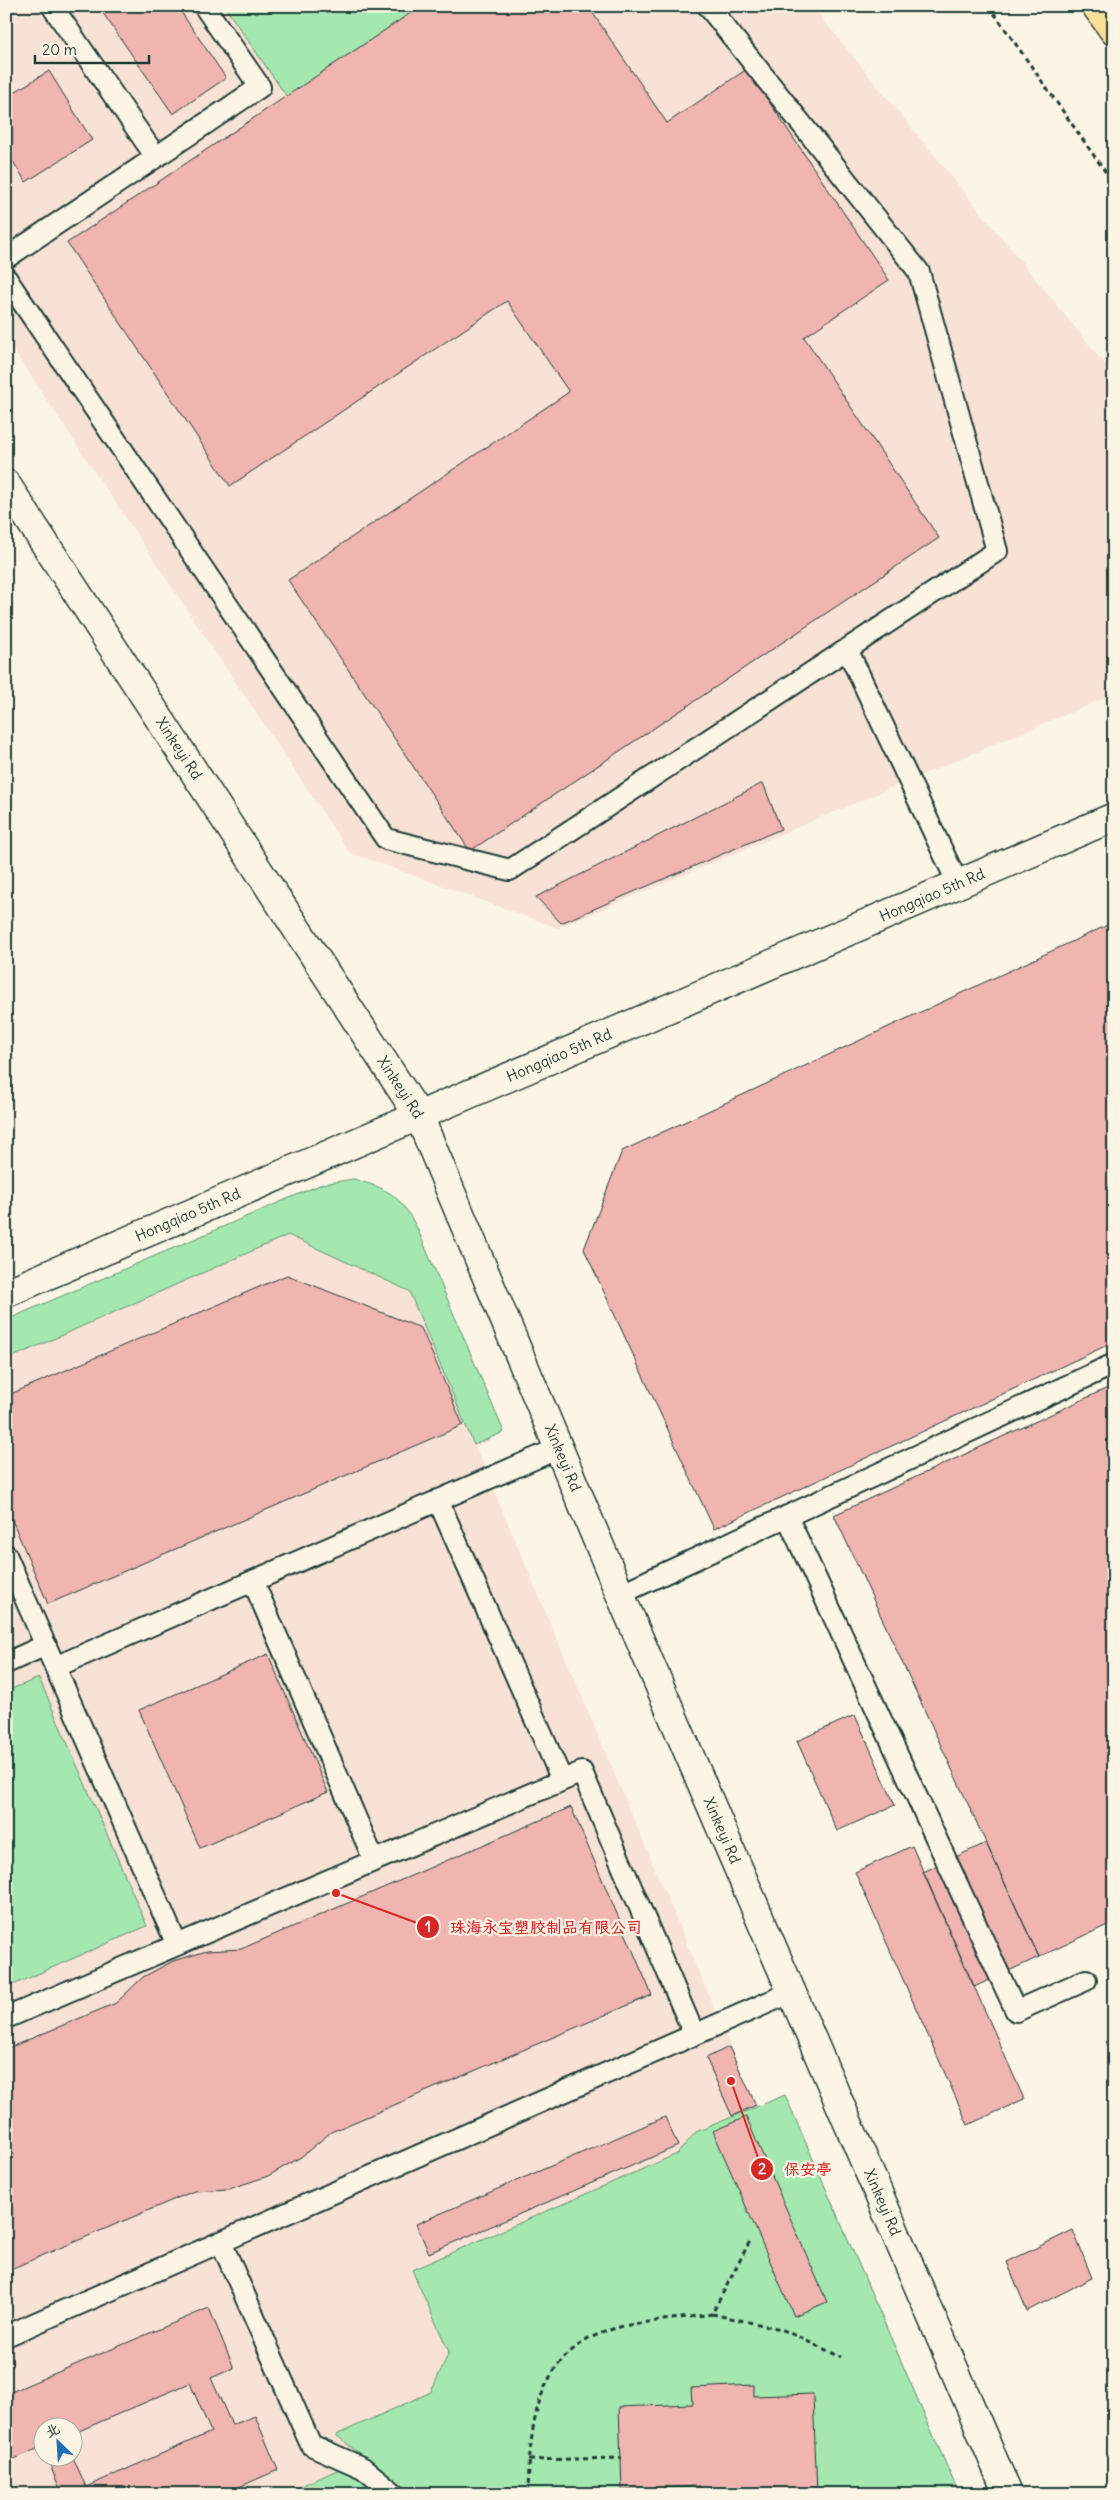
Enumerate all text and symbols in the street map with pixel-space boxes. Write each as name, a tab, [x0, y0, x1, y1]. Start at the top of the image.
scale bar	[35, 32, 149, 64]
text: 20 m	[42, 40, 77, 59]
street label: Xinkeyi Rd	[152, 713, 207, 783]
street label: Hongqiao 5th Rd	[876, 864, 988, 926]
street label: Hongqiao 5th Rd	[503, 1024, 615, 1086]
street label: Xinkeyi Rd	[373, 1052, 428, 1122]
street label: Hongqiao 5th Rd	[132, 1183, 243, 1245]
street label: Xinkeyi Rd	[541, 1421, 586, 1494]
street label: Xinkeyi Rd	[700, 1794, 745, 1867]
callout: 珠海永宝塑胶制品有限公司	[415, 1912, 652, 1943]
text: 1	[425, 1917, 431, 1936]
text: 珠海永宝塑胶制品有限公司	[450, 1917, 642, 1937]
callout: 保安亭	[749, 2154, 842, 2185]
text: 2	[758, 2159, 766, 2178]
text: 保安亭	[784, 2159, 832, 2179]
street label: Xinkeyi Rd	[860, 2166, 906, 2239]
north arrow	[32, 2418, 82, 2468]
text: 北	[42, 2419, 63, 2441]

